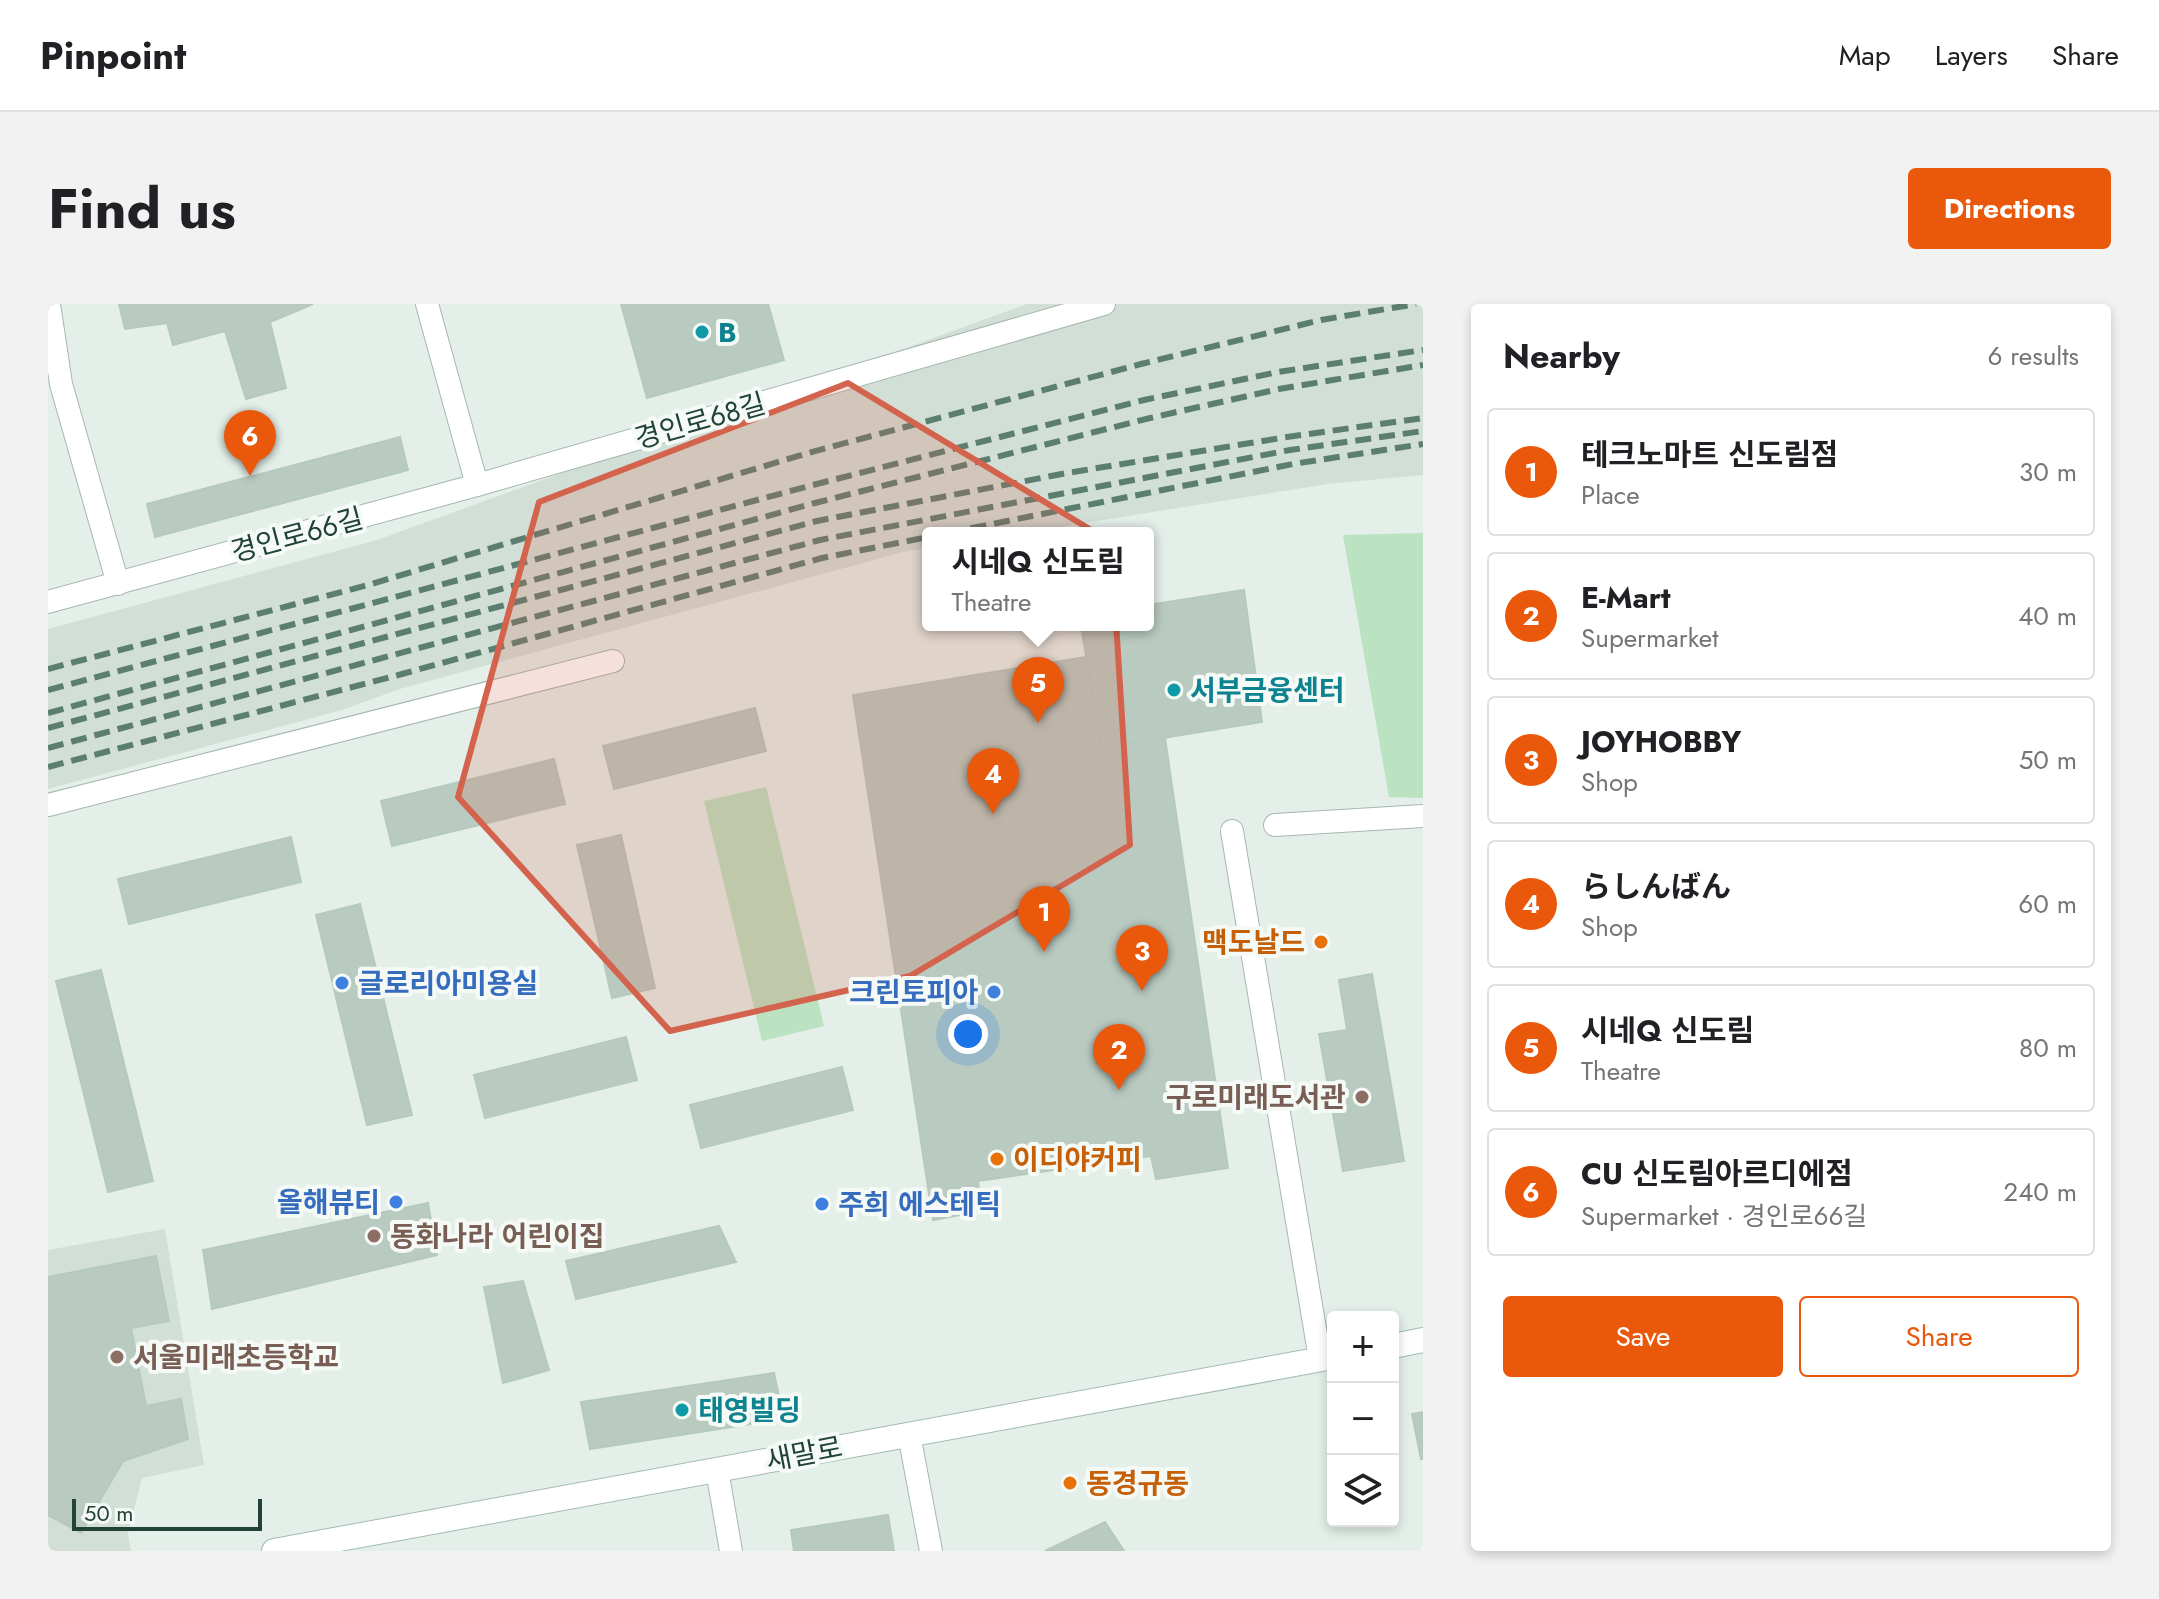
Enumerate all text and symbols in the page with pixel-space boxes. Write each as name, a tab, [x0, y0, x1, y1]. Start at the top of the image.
text: Pinpoint	[40, 28, 186, 83]
text: Map	[1839, 35, 1891, 76]
text: Layers	[1935, 35, 2008, 76]
text: Share	[2052, 35, 2119, 76]
text: Find us	[48, 168, 236, 249]
button: Directions	[1908, 168, 2111, 249]
place label: B	[718, 312, 737, 353]
marker: B	[693, 323, 711, 341]
text: Nearby	[1503, 332, 1620, 381]
text: 6 results	[1987, 337, 2079, 375]
street label: 경인로68길	[630, 383, 770, 459]
pin: 6	[224, 410, 276, 476]
text: 테크노마트 신도림점	[1581, 433, 1838, 476]
text: 1	[1524, 453, 1538, 491]
text: 30 m	[2019, 453, 2077, 491]
text: Place	[1581, 476, 1640, 514]
street label: 경인로66길	[226, 498, 368, 572]
popup	[922, 527, 1154, 631]
text: 시네Q 신도림	[952, 540, 1124, 583]
text: E-Mart	[1581, 576, 1671, 619]
text: Theatre	[952, 583, 1031, 621]
text: 2	[1522, 597, 1540, 635]
text: 40 m	[2018, 597, 2077, 635]
text: Supermarket	[1581, 619, 1718, 657]
pin: 5	[1012, 657, 1064, 723]
place label: 서부금융센터	[1190, 670, 1345, 711]
marker: 서부금융센터	[1165, 681, 1183, 699]
text: JOYHOBBY	[1581, 720, 1741, 763]
text: 3	[1523, 741, 1539, 779]
text: 50 m	[2019, 741, 2077, 779]
pin: 4	[967, 748, 1019, 814]
text: Shop	[1581, 763, 1638, 801]
text: らしんばん	[1581, 865, 1731, 908]
text: 4	[1522, 885, 1540, 923]
text: 60 m	[2018, 885, 2077, 923]
pin: 1	[1018, 886, 1070, 952]
text: Shop	[1581, 908, 1638, 946]
place label: 맥도날드	[1202, 922, 1305, 963]
pin: 3	[1116, 925, 1168, 991]
marker: 맥도날드	[1312, 933, 1330, 951]
place label: 글로리아미용실	[358, 963, 538, 1004]
place label: 크린토피아	[849, 972, 978, 1013]
marker: 글로리아미용실	[333, 974, 351, 992]
marker: 크린토피아	[985, 983, 1003, 1001]
text: 시네Q 신도림	[1581, 1009, 1754, 1052]
your location	[948, 1014, 988, 1054]
pin: 2	[1093, 1024, 1145, 1090]
text: 5	[1523, 1029, 1539, 1067]
text: 80 m	[2019, 1029, 2077, 1067]
text: Theatre	[1581, 1052, 1661, 1090]
place label: 구로미래도서관	[1166, 1077, 1346, 1118]
marker: 구로미래도서관	[1353, 1088, 1371, 1106]
place label: 이디야커피	[1013, 1139, 1142, 1180]
marker: 이디야커피	[988, 1150, 1006, 1168]
text: CU 신도림아르디에점	[1581, 1152, 1853, 1195]
text: 6	[1522, 1173, 1540, 1211]
text: 240 m	[2003, 1173, 2077, 1211]
place label: 올해뷰티	[277, 1182, 380, 1223]
place label: 주희 에스테틱	[838, 1184, 1001, 1225]
marker: 올해뷰티	[387, 1193, 405, 1211]
marker: 주희 에스테틱	[813, 1195, 831, 1213]
text: Supermarket · 경인로66길	[1581, 1197, 1867, 1235]
place label: 동화나라 어린이집	[390, 1216, 604, 1257]
marker: 동화나라 어린이집	[365, 1227, 383, 1245]
button: Save	[1503, 1296, 1783, 1377]
button: Share	[1799, 1296, 2079, 1377]
map controls	[1327, 1311, 1399, 1527]
button: +	[1327, 1311, 1399, 1383]
place label: 서울미래초등학교	[133, 1337, 339, 1378]
marker: 서울미래초등학교	[108, 1348, 126, 1366]
button: −	[1327, 1383, 1399, 1455]
place label: 태영빌딩	[698, 1390, 801, 1431]
marker: 태영빌딩	[673, 1401, 691, 1419]
street label: 새말로	[762, 1427, 846, 1481]
button: layers	[1327, 1455, 1399, 1527]
place label: 동경규동	[1086, 1463, 1189, 1504]
marker: 동경규동	[1061, 1474, 1079, 1492]
scale bar	[72, 1495, 262, 1531]
text: 50 m	[84, 1497, 133, 1529]

